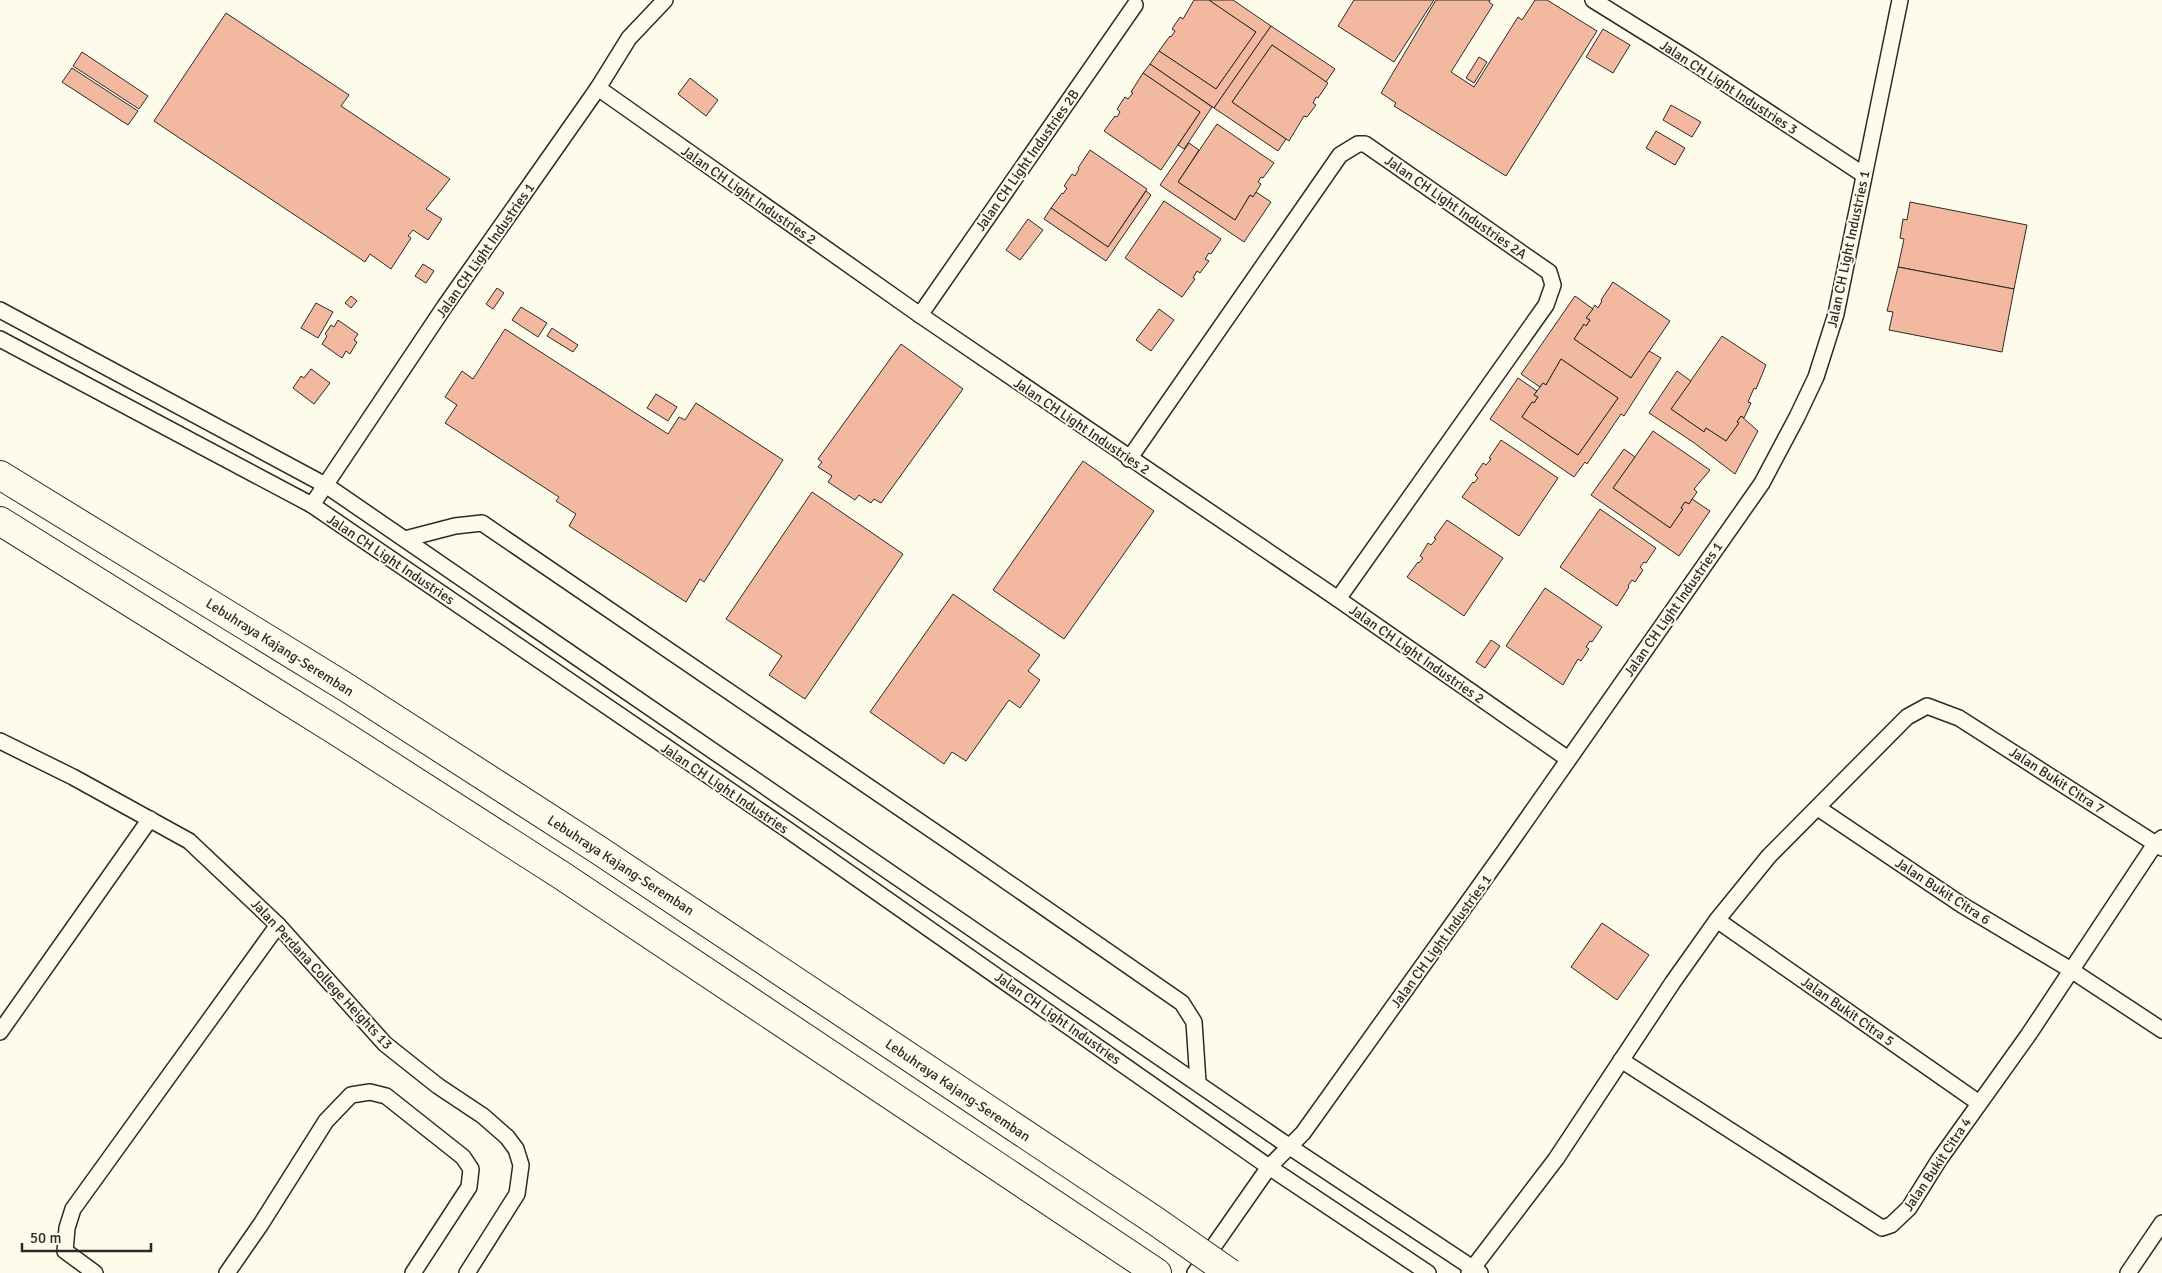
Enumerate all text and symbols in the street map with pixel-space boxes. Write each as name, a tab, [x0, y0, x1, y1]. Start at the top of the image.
street label: Jalan CH Light Industries 3	[1657, 37, 1801, 138]
street label: Jalan CH Light Industries 2B	[972, 86, 1083, 234]
street label: Jalan CH Light Industries 2	[678, 142, 819, 248]
street label: Jalan CH Light Industries 2A	[1382, 152, 1530, 263]
street label: Jalan CH Light Industries 1	[1823, 169, 1873, 329]
street label: Jalan CH Light Industries 1	[432, 180, 538, 321]
street label: Jalan CH Light Industries 2	[1010, 374, 1153, 478]
street label: Jalan CH Light Industries	[324, 510, 458, 608]
street label: Jalan CH Light Industries 1	[1620, 539, 1726, 680]
street label: Lebuhraya Kajang-Seremban	[203, 595, 357, 700]
street label: Jalan CH Light Industries 2	[1346, 601, 1487, 707]
street label: Jalan CH Light Industries	[658, 739, 792, 837]
street label: Jalan Bukit Citra 7	[2006, 743, 2107, 817]
street label: Lebuhraya Kajang-Seremban	[544, 812, 697, 919]
street label: Jalan Bukit Citra 6	[1892, 854, 1993, 928]
street label: Jalan CH Light Industries 1	[1387, 871, 1495, 1011]
street label: Jalan Perdana College Heights 13	[247, 896, 396, 1053]
street label: Jalan CH Light Industries	[991, 968, 1124, 1068]
street label: Jalan Bukit Citra 5	[1798, 973, 1897, 1050]
street label: Lebuhraya Kajang-Seremban	[882, 1035, 1034, 1145]
street label: Jalan Bukit Citra 4	[1900, 1114, 1975, 1214]
scale bar	[22, 1220, 151, 1252]
text: 50 m	[30, 1229, 61, 1247]

